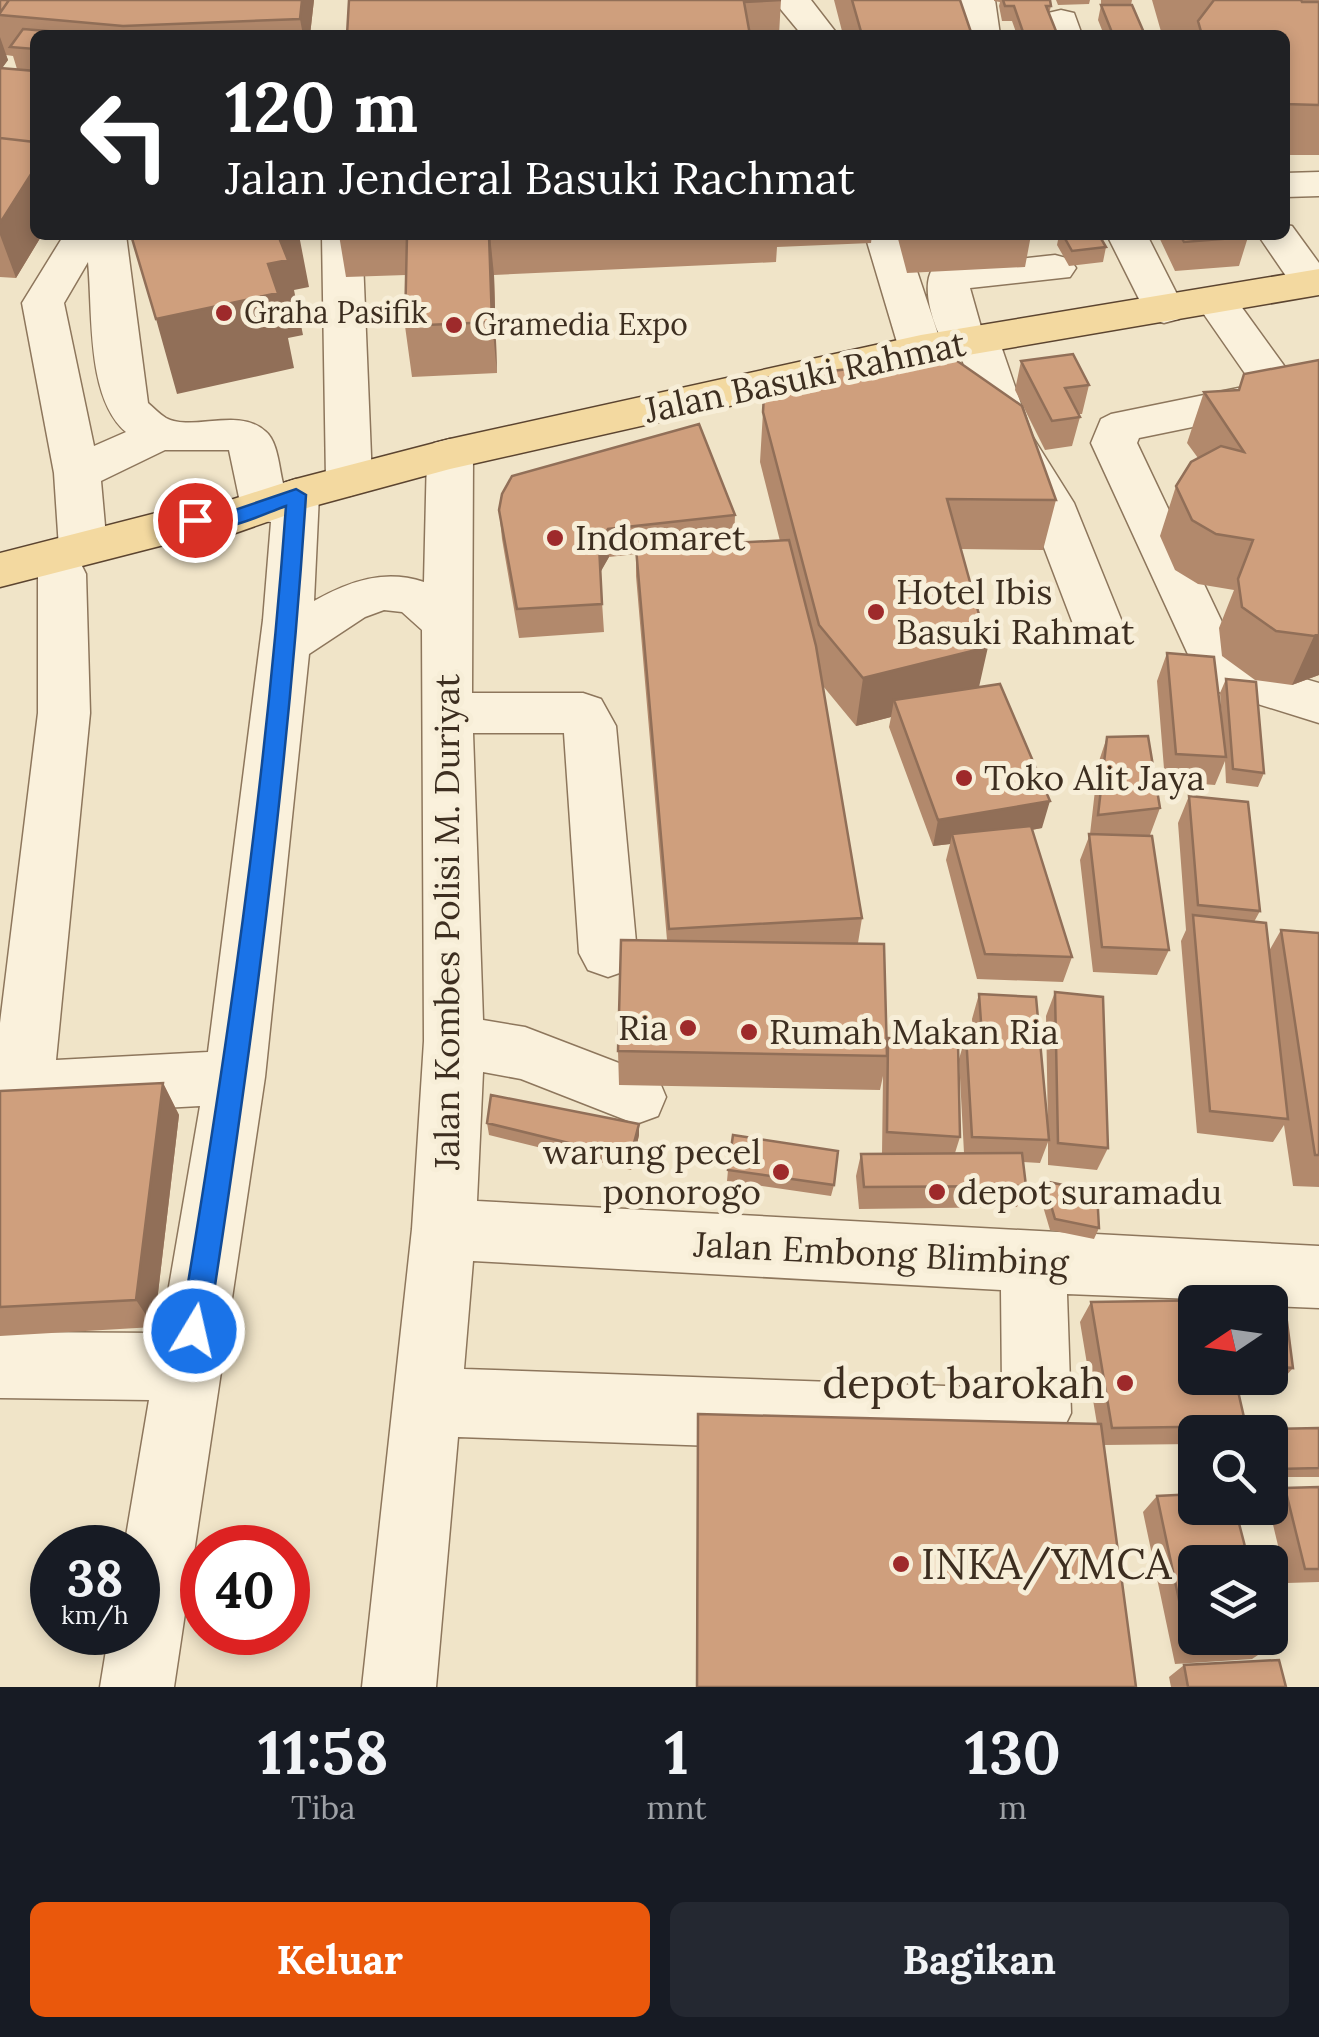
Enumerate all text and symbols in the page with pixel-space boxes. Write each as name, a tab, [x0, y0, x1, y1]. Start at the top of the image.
text: 120 m	[225, 62, 418, 151]
icon: left	[60, 70, 190, 200]
text: Jalan Jenderal Basuki Rachmat	[225, 149, 855, 206]
place label: Graha Pasifik	[244, 293, 427, 331]
marker: Graha Pasifik	[213, 302, 235, 324]
place label: Gramedia Expo	[474, 305, 688, 343]
marker: Gramedia Expo	[443, 314, 465, 336]
street label: Jalan Basuki Rahmat	[639, 320, 970, 433]
pin	[153, 478, 238, 563]
icon: arrive	[168, 493, 223, 548]
place label: Indomaret	[575, 515, 746, 560]
marker: Indomaret	[544, 527, 566, 549]
place label: Hotel Ibis Basuki Rahmat	[896, 569, 1135, 654]
marker: Hotel Ibis Basuki Rahmat	[865, 601, 887, 623]
street label: Jalan Kombes Polisi M. Duriyat	[424, 674, 469, 1171]
place label: Toko Alit Jaya	[984, 755, 1205, 800]
marker: Toko Alit Jaya	[953, 767, 975, 789]
place label: Ria	[618, 1005, 668, 1050]
place label: Rumah Makan Ria	[769, 1009, 1059, 1054]
marker: Ria	[677, 1017, 699, 1039]
marker: Rumah Makan Ria	[738, 1021, 760, 1043]
place label: warung pecel ponorogo	[543, 1129, 761, 1214]
marker: warung pecel ponorogo	[770, 1161, 792, 1183]
place label: depot suramadu	[957, 1169, 1222, 1214]
marker: depot suramadu	[926, 1181, 948, 1203]
street label: Jalan Embong Blimbing	[691, 1221, 1070, 1286]
position arrow	[142, 1279, 246, 1383]
north arrow	[1178, 1285, 1288, 1395]
map controls	[1178, 1285, 1288, 1655]
place label: depot barokah	[822, 1356, 1105, 1410]
marker: depot barokah	[1114, 1372, 1136, 1394]
button: search	[1178, 1415, 1288, 1525]
speed limit sign: 40	[180, 1525, 310, 1655]
place label: INKA/YMCA	[921, 1537, 1172, 1591]
button: layers	[1178, 1545, 1288, 1655]
text: 38	[67, 1546, 123, 1610]
marker: INKA/YMCA	[890, 1553, 912, 1575]
text: km/h	[61, 1599, 129, 1631]
text: 11:58	[258, 1714, 389, 1790]
text: 1	[664, 1714, 689, 1790]
text: 130	[965, 1714, 1061, 1790]
text: Tiba	[291, 1787, 356, 1828]
text: mnt	[647, 1787, 707, 1828]
text: m	[999, 1787, 1027, 1828]
button: Keluar	[30, 1902, 650, 2017]
button: Bagikan	[670, 1902, 1289, 2017]

